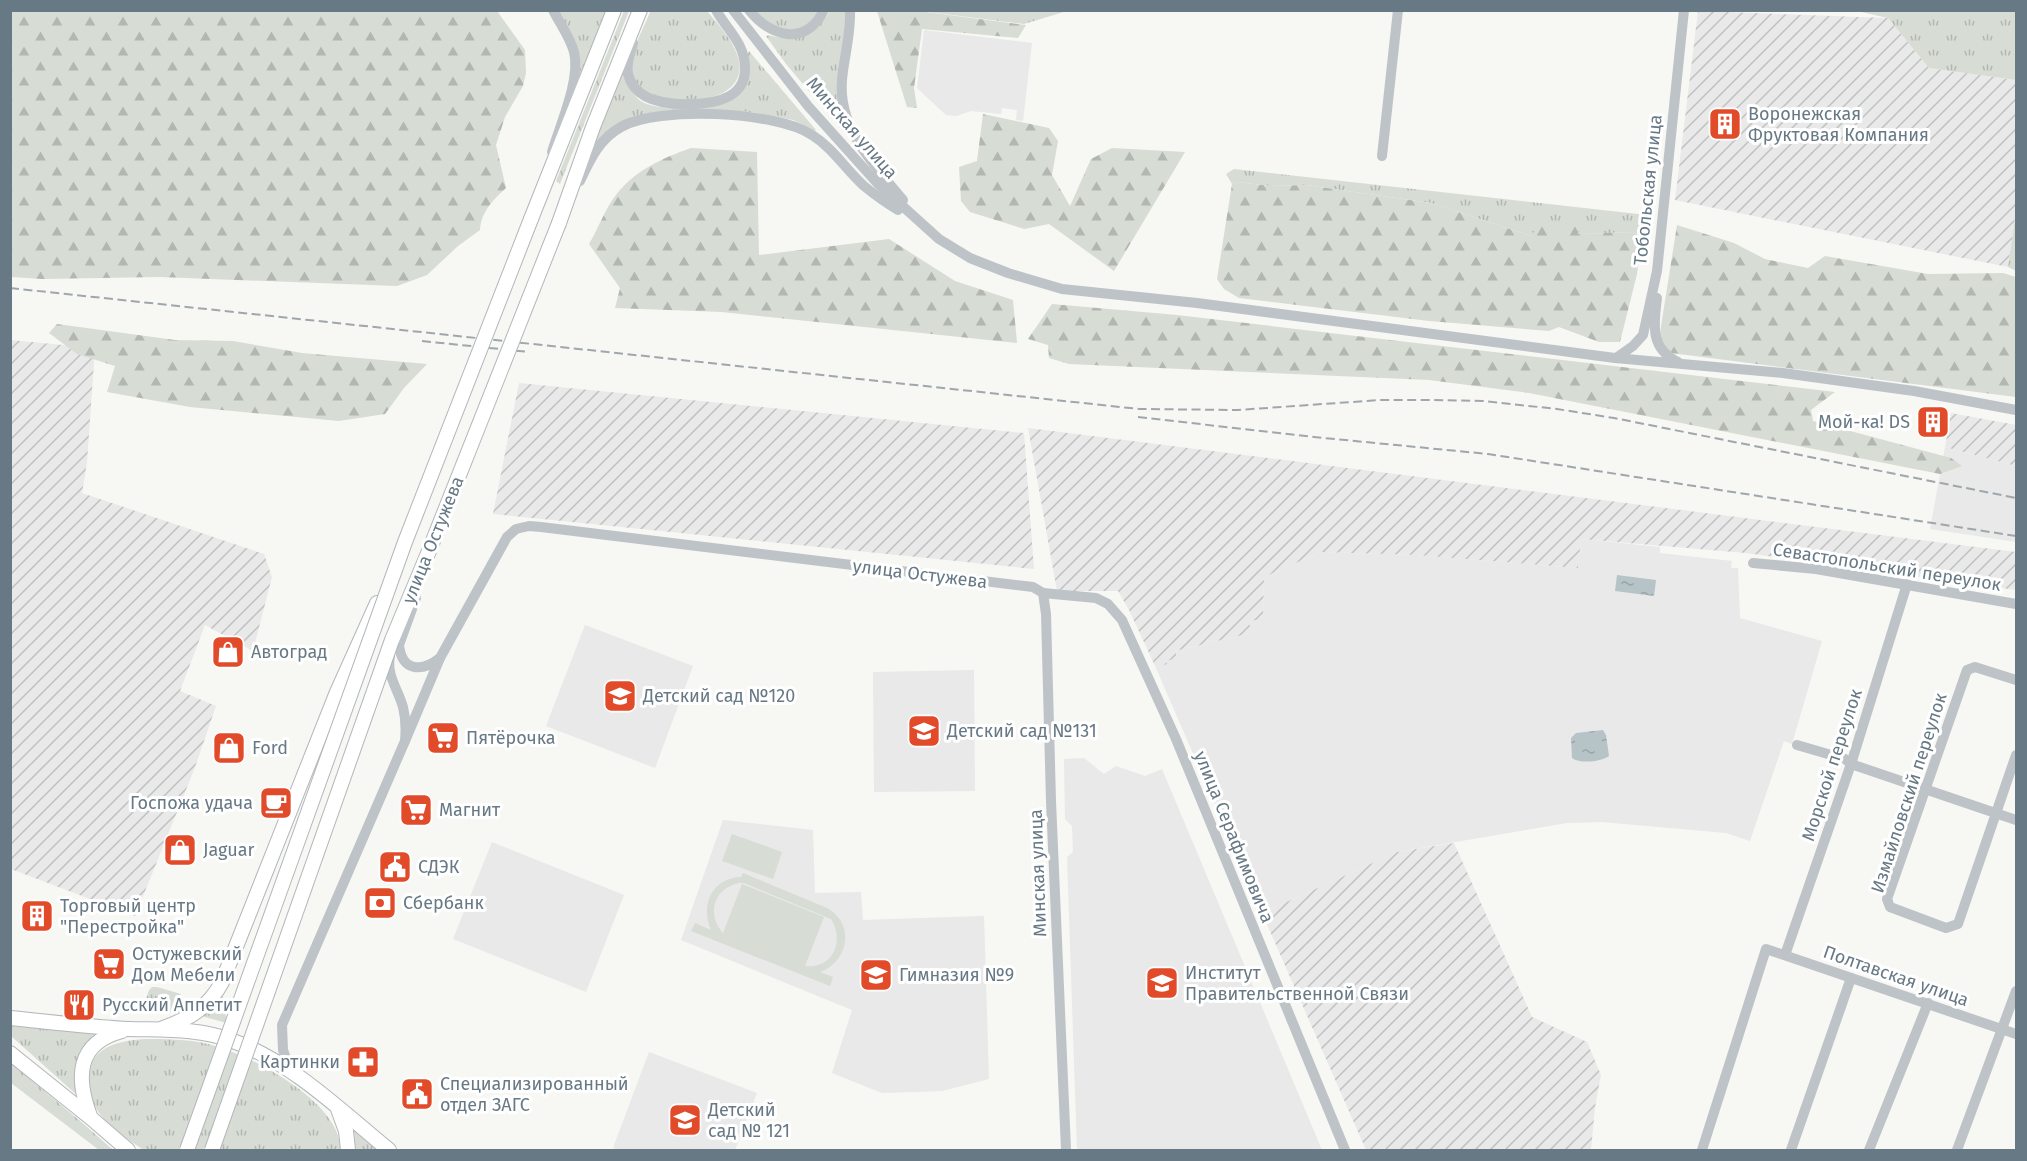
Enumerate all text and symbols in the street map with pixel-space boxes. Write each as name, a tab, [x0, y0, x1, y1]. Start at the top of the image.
street label: Минская улица	[802, 73, 902, 183]
place label: Воронежская Фруктовая Компания	[1748, 103, 1929, 146]
building icon: Воронежская Фруктовая Компания	[1707, 106, 1743, 142]
street label: Тобольская улица	[1629, 113, 1667, 267]
building icon: Мой-ка! DS	[1915, 404, 1951, 440]
place label: Мой-ка! DS	[1818, 411, 1910, 433]
street label: улица Остужева	[397, 473, 469, 607]
street label: Севастопольский переулок	[1771, 538, 2003, 596]
street label: улица Остужева	[852, 555, 988, 593]
shop icon: Автоград	[210, 634, 246, 670]
place label: Автоград	[251, 641, 327, 663]
school or university icon: Детский сад №120	[602, 678, 638, 714]
place label: Детский сад №120	[642, 685, 795, 707]
street label: Морской переулок	[1797, 685, 1867, 844]
street label: Измайловский переулок	[1866, 690, 1952, 896]
school or university icon: Детский сад №131	[906, 713, 942, 749]
supermarket icon: Пятёрочка	[425, 720, 461, 756]
place label: Детский сад №131	[946, 720, 1097, 742]
place label: Пятёрочка	[466, 727, 556, 749]
shop icon: Ford	[211, 730, 247, 766]
place label: Ford	[252, 737, 288, 759]
street label: улица Серафимовича	[1189, 748, 1279, 926]
cafe icon: Госпожа удача	[258, 785, 294, 821]
place label: Госпожа удача	[130, 792, 253, 814]
supermarket icon: Магнит	[398, 792, 434, 828]
place label: Магнит	[439, 799, 501, 821]
street label: Минская улица	[1025, 809, 1051, 937]
shop icon: Jaguar	[162, 832, 198, 868]
place label: Jaguar	[203, 839, 255, 861]
public building icon: СДЭК	[377, 849, 413, 885]
place label: СДЭК	[418, 856, 460, 878]
bank icon: Сбербанк	[362, 885, 398, 921]
place label: Сбербанк	[403, 892, 484, 914]
place label: Торговый центр "Перестройка"	[60, 895, 196, 938]
building icon: Торговый центр "Перестройка"	[19, 898, 55, 934]
street label: Полтавская улица	[1820, 941, 1972, 1011]
place label: Остужевский Дом Мебели	[131, 943, 242, 986]
supermarket icon: Остужевский Дом Мебели	[91, 946, 127, 982]
school or university icon: Гимназия №9	[858, 957, 894, 993]
place label: Институт Правительственной Связи	[1185, 962, 1409, 1005]
place label: Гимназия №9	[899, 964, 1014, 986]
school or university icon: Институт Правительственной Связи	[1144, 965, 1180, 1001]
restaurant icon: Русский Аппетит	[61, 987, 97, 1023]
place label: Русский Аппетит	[102, 994, 243, 1016]
pharmacy icon: Картинки	[345, 1044, 381, 1080]
place label: Картинки	[260, 1051, 340, 1073]
place label: Специализированный отдел ЗАГС	[440, 1073, 629, 1116]
public building icon: Специализированный отдел ЗАГС	[399, 1076, 435, 1112]
place label: Детский сад № 121	[707, 1099, 790, 1142]
school or university icon: Детский сад № 121	[667, 1102, 703, 1138]

